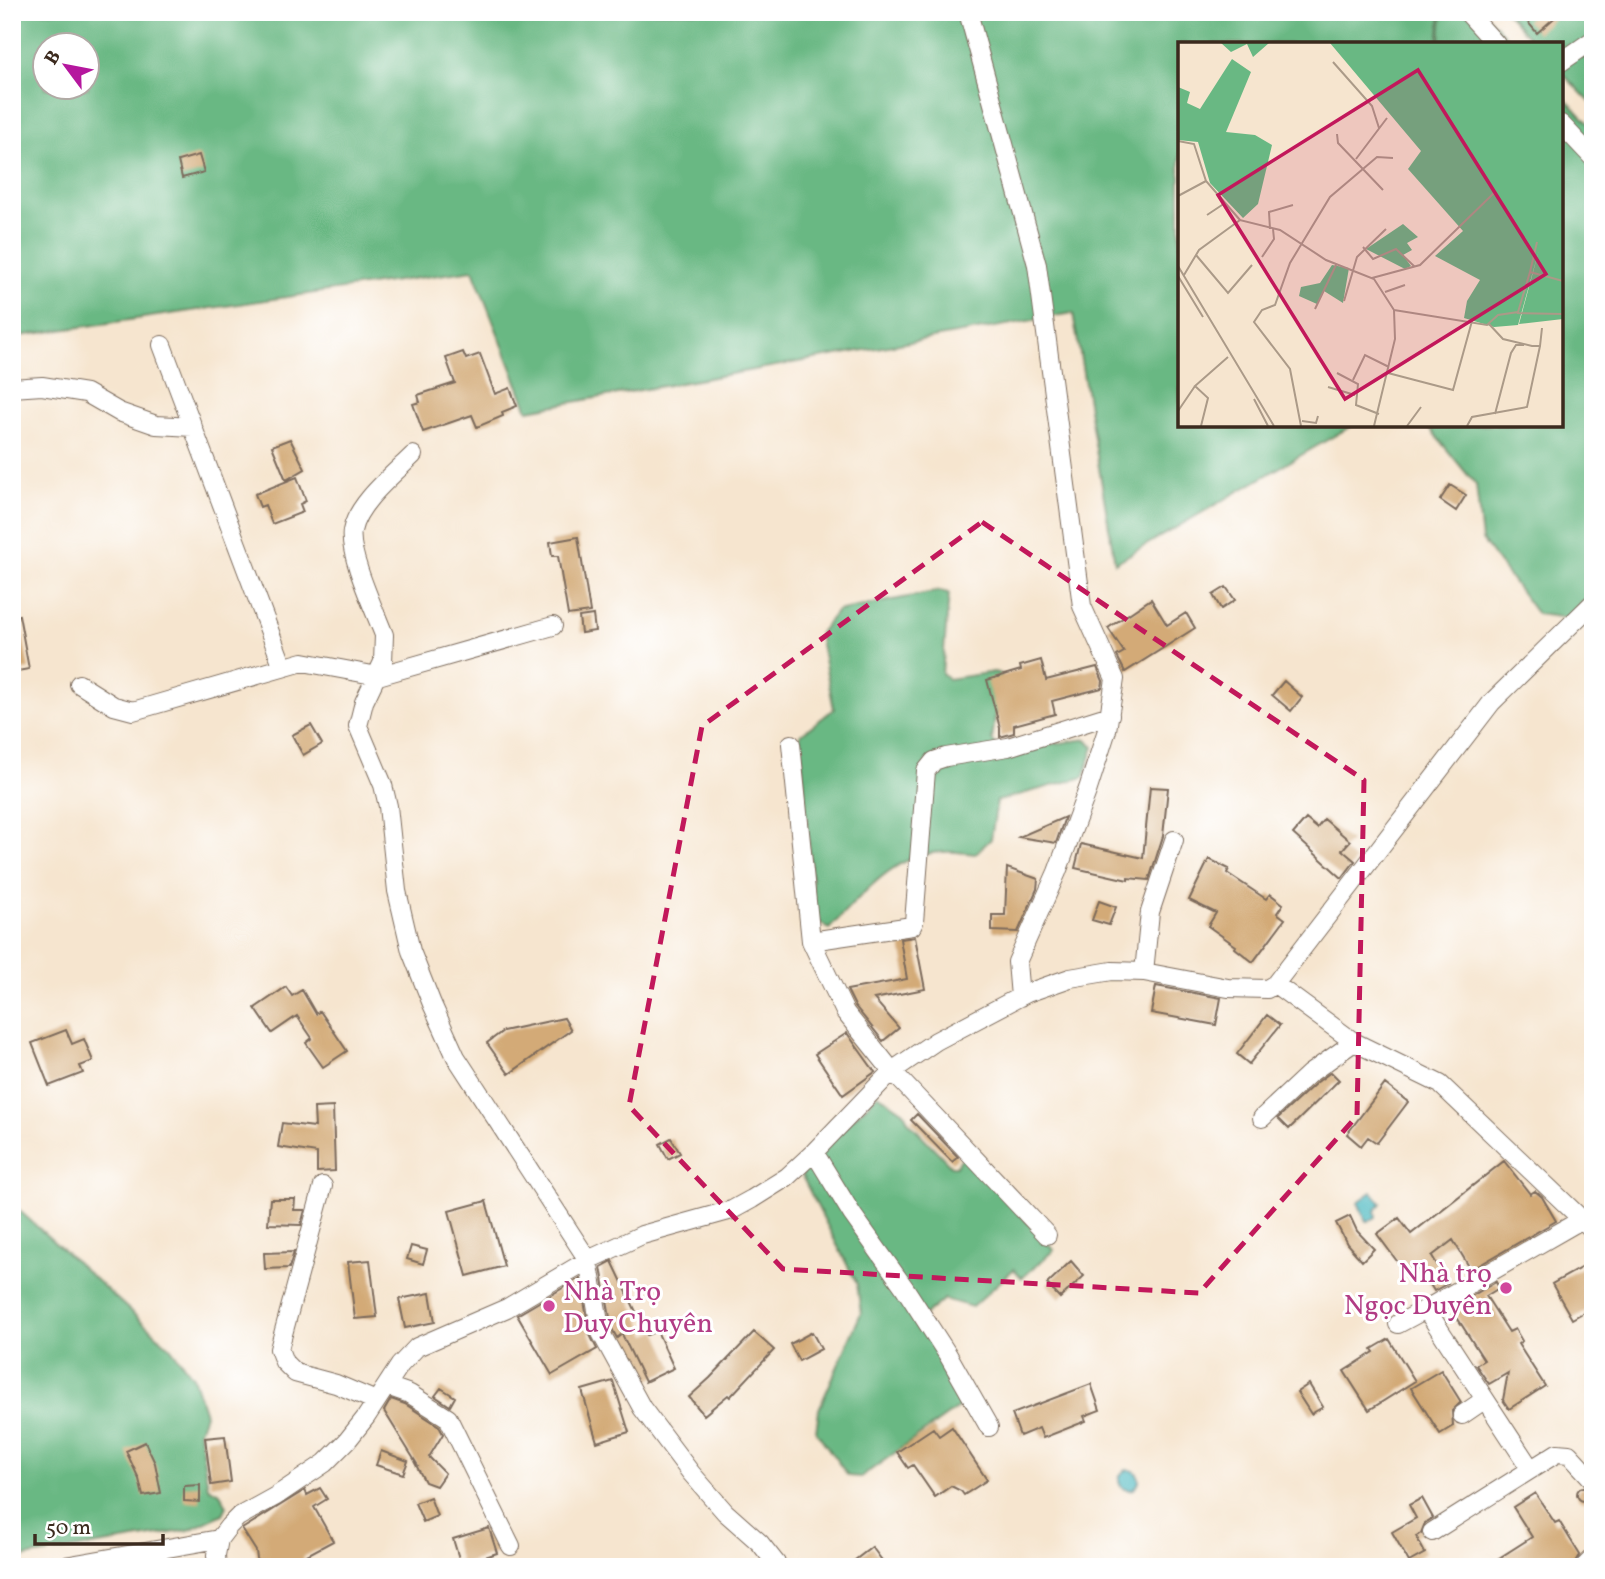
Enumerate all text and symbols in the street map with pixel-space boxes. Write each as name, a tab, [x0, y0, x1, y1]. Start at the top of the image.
north arrow	[32, 32, 102, 102]
inset map	[1178, 42, 1563, 427]
text: B	[39, 46, 68, 70]
place label: Nhà trọ Ngọc Duyên	[1344, 1255, 1492, 1326]
place label: Nhà Trọ Duy Chuyên	[563, 1273, 713, 1344]
marker: Nhà trọ Ngọc Duyên	[1498, 1280, 1514, 1296]
marker: Nhà Trọ Duy Chuyên	[541, 1298, 557, 1314]
scale bar	[35, 1502, 163, 1546]
text: 50 m	[46, 1514, 91, 1543]

